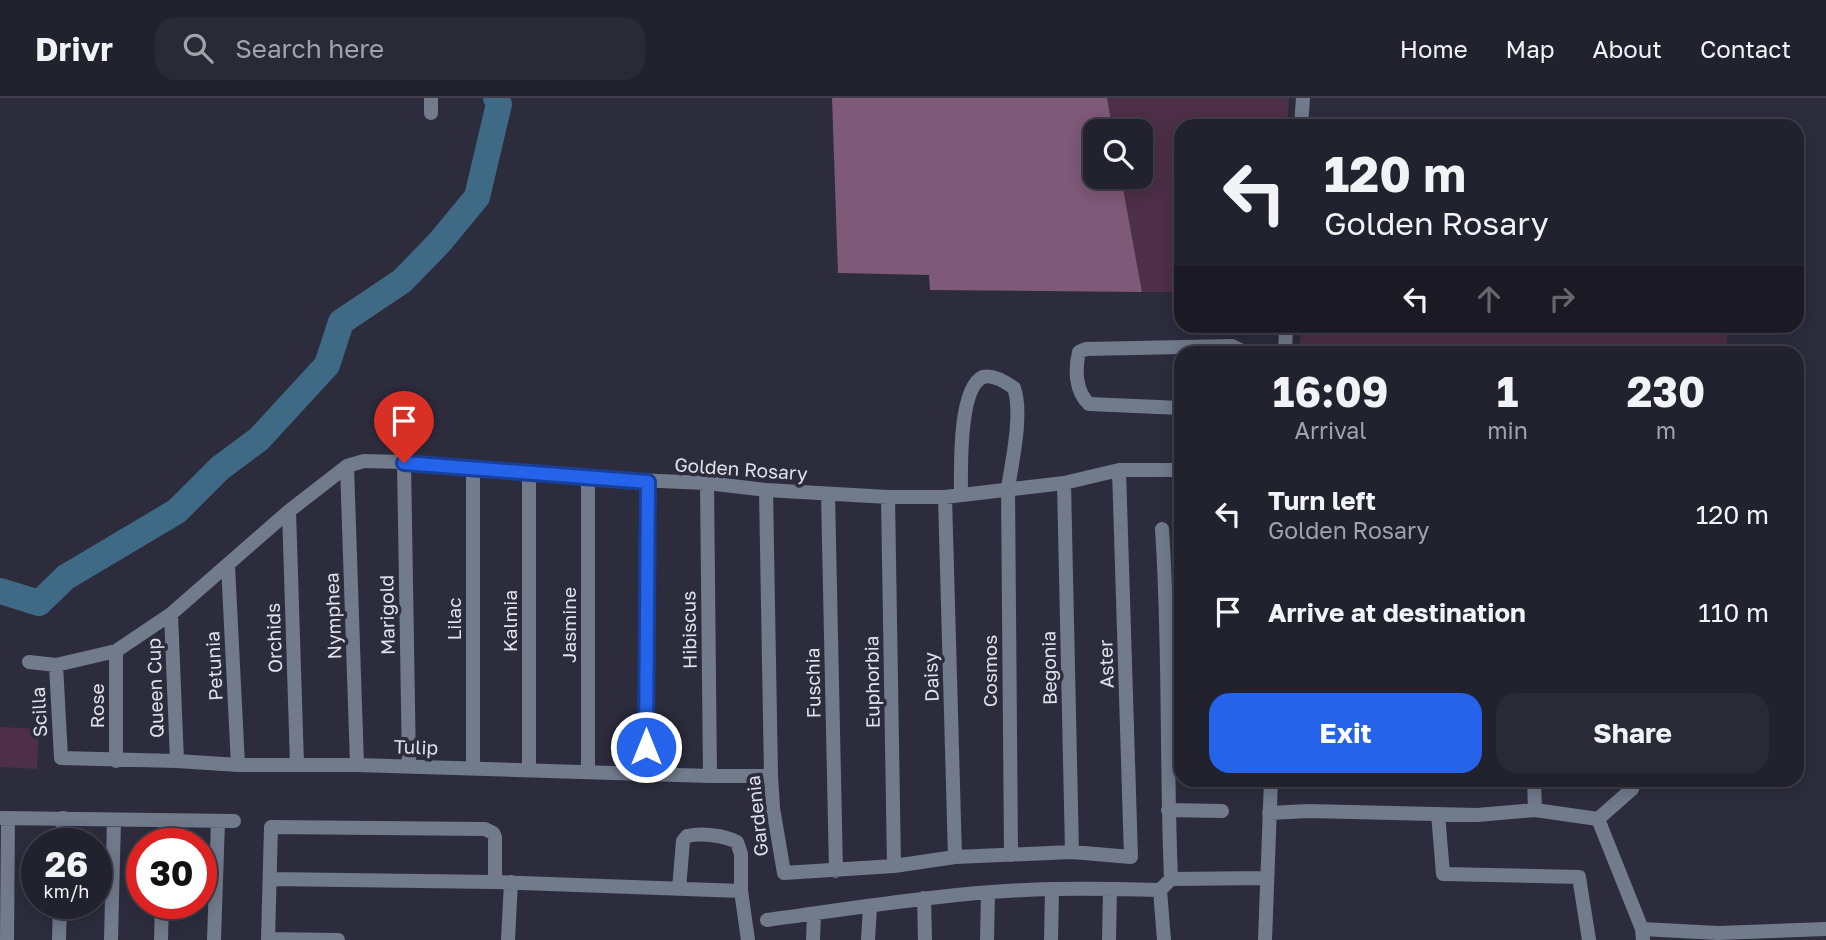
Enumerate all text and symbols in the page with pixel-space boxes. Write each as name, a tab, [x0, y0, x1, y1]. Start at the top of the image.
search box	[155, 17, 645, 80]
text: Drivr	[35, 29, 113, 68]
icon: search	[179, 29, 217, 67]
text: Search here	[235, 33, 384, 64]
text: Home	[1400, 34, 1468, 63]
text: Map	[1506, 34, 1555, 63]
text: About	[1593, 34, 1662, 63]
text: Contact	[1700, 34, 1791, 63]
map controls	[1083, 119, 1153, 189]
button: search	[1083, 119, 1153, 189]
text: 120 m	[1324, 144, 1466, 203]
icon: left	[1209, 147, 1300, 238]
text: Golden Rosary	[1324, 204, 1549, 242]
icon: left	[1397, 280, 1435, 318]
icon: ahead	[1470, 280, 1508, 318]
icon: right	[1543, 280, 1581, 318]
text: 16:09	[1273, 366, 1388, 416]
text: 1	[1497, 366, 1518, 416]
text: 230	[1627, 366, 1705, 416]
pin	[374, 391, 434, 463]
icon: arrive	[385, 402, 423, 440]
text: Arrival	[1295, 416, 1367, 444]
text: min	[1487, 416, 1528, 444]
text: m	[1656, 416, 1676, 444]
street label: Golden Rosary	[674, 452, 809, 485]
text: Turn left	[1268, 485, 1376, 516]
icon: left	[1209, 495, 1247, 533]
text: 120 m	[1696, 499, 1769, 530]
text: Golden Rosary	[1268, 516, 1429, 544]
street label: Nymphea	[319, 572, 346, 660]
street label: Marigold	[374, 575, 399, 655]
street label: Jasmine	[557, 587, 580, 663]
street label: Kalmia	[498, 590, 521, 652]
street label: Hibiscus	[676, 591, 701, 669]
icon: arrive	[1209, 593, 1247, 631]
street label: Lilac	[442, 597, 465, 641]
text: Arrive at destination	[1268, 597, 1526, 628]
text: 110 m	[1698, 597, 1769, 628]
street label: Orchids	[261, 603, 286, 673]
street label: Petunia	[200, 631, 227, 702]
street label: Begonia	[1036, 631, 1061, 705]
street label: Euphorbia	[859, 635, 884, 729]
street label: Cosmos	[978, 635, 1001, 707]
street label: Queen Cup	[141, 638, 168, 738]
street label: Aster	[1093, 639, 1118, 689]
street label: Fuschia	[800, 647, 825, 719]
street label: Daisy	[918, 651, 943, 702]
street label: Rose	[85, 683, 108, 729]
street label: Scilla	[26, 686, 51, 738]
button: Exit	[1209, 693, 1482, 773]
button: Share	[1496, 693, 1769, 773]
position arrow	[609, 710, 683, 784]
street label: Tulip	[393, 734, 439, 759]
street label: Gardenia	[741, 774, 772, 858]
speed limit sign: 30	[126, 828, 217, 919]
text: 26	[45, 843, 88, 885]
text: km/h	[44, 880, 89, 902]

